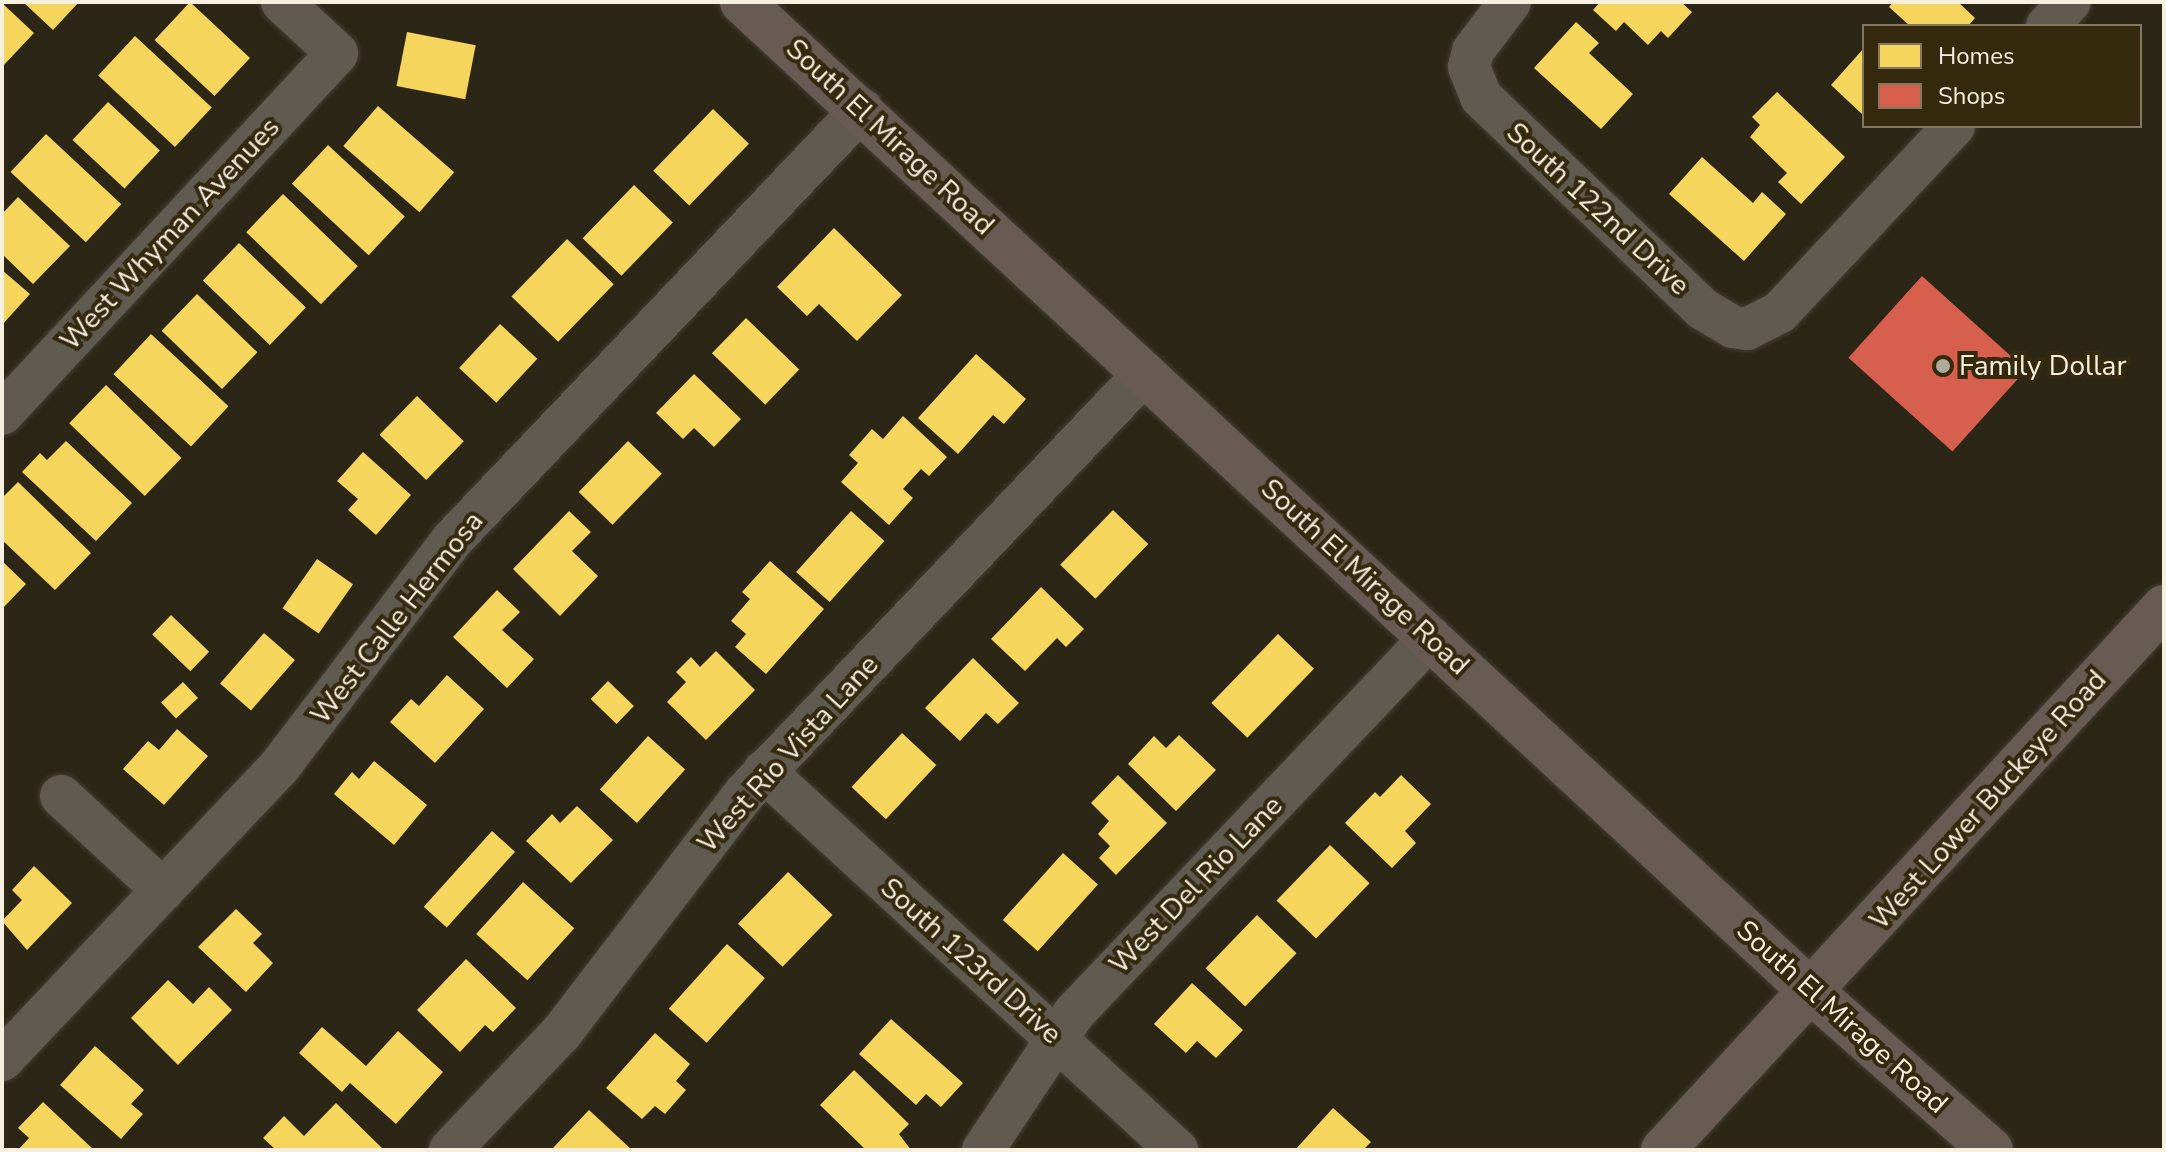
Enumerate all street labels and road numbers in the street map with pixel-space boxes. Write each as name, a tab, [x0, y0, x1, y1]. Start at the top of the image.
street label: South El Mirage Road	[779, 32, 1001, 242]
street label: West Whyman Avenues	[53, 111, 287, 357]
street label: South 122nd Drive	[1500, 116, 1696, 302]
street label: South El Mirage Road	[1254, 472, 1476, 682]
street label: West Calle Hermosa	[304, 505, 490, 731]
street label: West Rio Vista Lane	[690, 648, 886, 860]
street label: West Lower Buckeye Road	[1863, 663, 2113, 937]
street label: West Del Rio Lane	[1103, 789, 1289, 981]
street label: South 123rd Drive	[874, 871, 1068, 1051]
street label: South El Mirage Road	[1730, 914, 1954, 1120]

